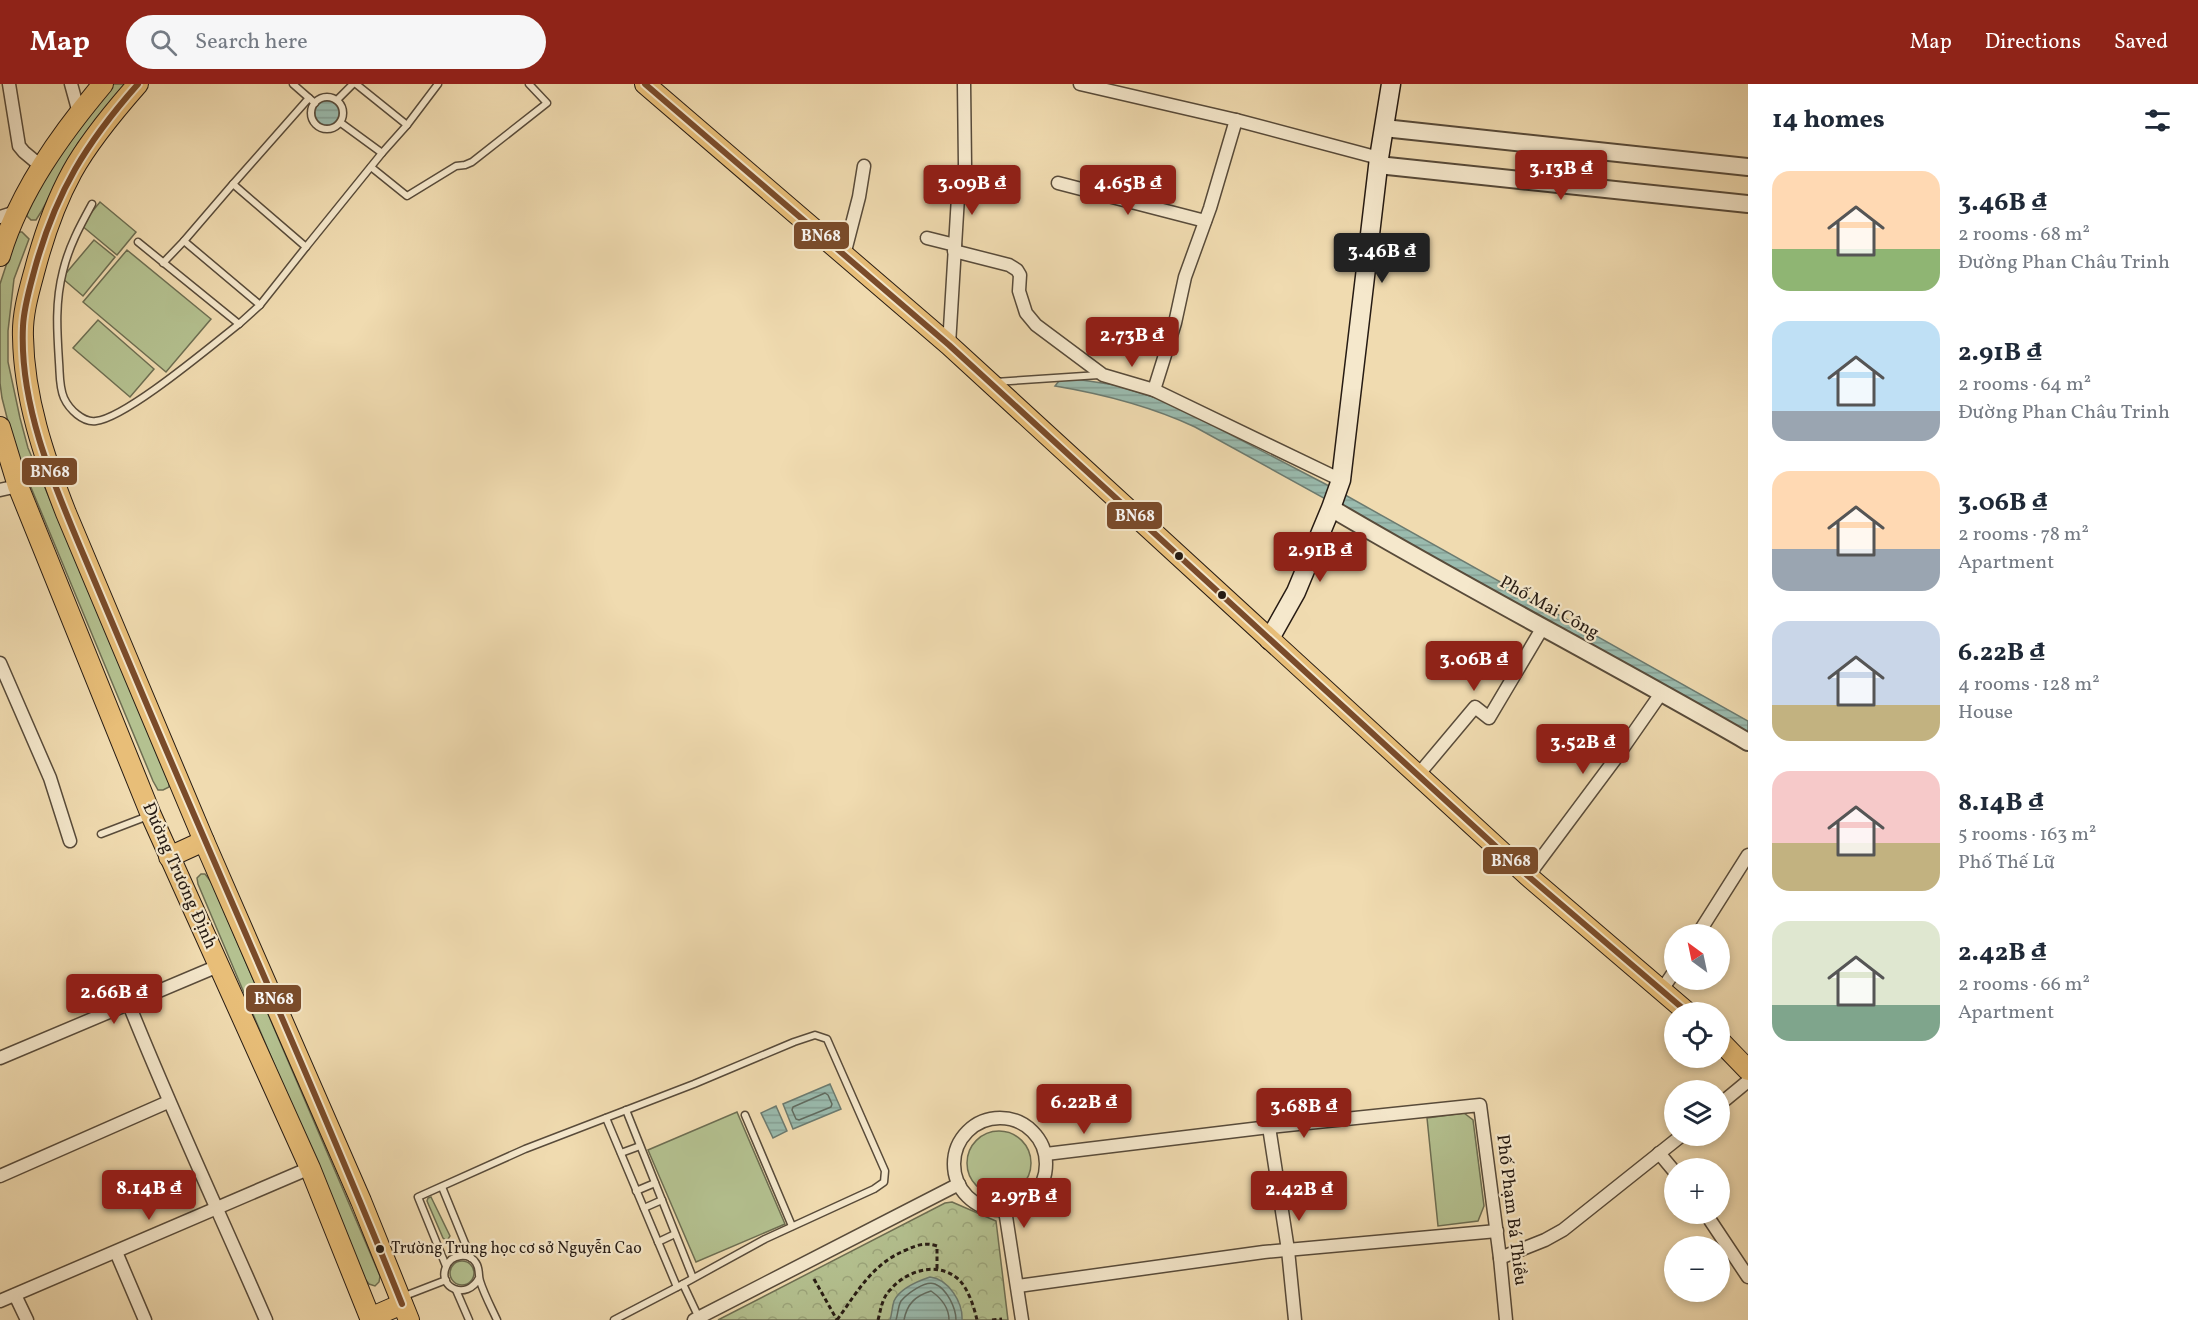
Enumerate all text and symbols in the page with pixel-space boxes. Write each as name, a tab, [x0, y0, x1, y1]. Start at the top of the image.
search box	[126, 15, 546, 69]
text: Map	[30, 23, 90, 62]
icon: search	[147, 26, 180, 59]
text: Search here	[195, 27, 308, 58]
text: Map	[1910, 28, 1952, 57]
text: Directions	[1985, 28, 2081, 57]
text: Saved	[2114, 28, 2168, 57]
text: 14 homes	[1772, 102, 1885, 138]
icon: filters	[2141, 104, 2174, 137]
pin: 3.13B ₫	[1506, 150, 1616, 201]
text: 3.13B ₫	[1529, 155, 1593, 183]
pin: 3.09B ₫	[917, 165, 1027, 216]
pin: 4.65B ₫	[1073, 165, 1183, 216]
text: 3.09B ₫	[938, 170, 1006, 198]
text: 4.65B ₫	[1094, 170, 1162, 198]
text: 3.46B ₫	[1958, 185, 2047, 221]
icon: home	[1820, 195, 1892, 267]
line badge: BN68	[793, 221, 850, 250]
text: 2 rooms · 68 m²	[1958, 221, 2090, 249]
text: BN68	[801, 226, 841, 248]
pin: 3.46B ₫	[1327, 233, 1437, 284]
text: 3.46B ₫	[1348, 238, 1416, 266]
text: Đường Phan Châu Trinh	[1958, 249, 2170, 277]
pin: 2.73B ₫	[1077, 317, 1187, 368]
text: 2.73B ₫	[1100, 322, 1164, 350]
text: 2.91B ₫	[1958, 335, 2042, 371]
icon: home	[1820, 345, 1892, 417]
text: 2 rooms · 64 m²	[1958, 371, 2091, 399]
text: Đường Phan Châu Trinh	[1958, 399, 2170, 427]
line badge: BN68	[21, 457, 78, 486]
text: BN68	[30, 462, 70, 484]
text: 3.06B ₫	[1958, 485, 2048, 521]
icon: home	[1820, 495, 1892, 567]
line badge: BN68	[1106, 501, 1163, 530]
text: BN68	[1115, 506, 1155, 528]
text: 2 rooms · 78 m²	[1958, 521, 2089, 549]
pin: 2.91B ₫	[1265, 532, 1375, 583]
text: 2.91B ₫	[1288, 537, 1352, 565]
text: Apartment	[1958, 549, 2054, 577]
unlabelled marker	[1173, 550, 1185, 562]
street label: Phố Mai Công	[1495, 570, 1603, 646]
unlabelled marker	[1216, 589, 1228, 601]
text: 6.22B ₫	[1958, 635, 2045, 671]
pin: 3.06B ₫	[1419, 641, 1529, 692]
icon: home	[1820, 645, 1892, 717]
text: 3.06B ₫	[1440, 646, 1508, 674]
text: 4 rooms · 128 m²	[1958, 671, 2100, 699]
text: House	[1958, 699, 2013, 727]
pin: 3.52B ₫	[1528, 724, 1638, 775]
text: 3.52B ₫	[1550, 729, 1616, 757]
text: 8.14B ₫	[1958, 785, 2044, 821]
icon: home	[1820, 795, 1892, 867]
street label: Đường Trương Định	[135, 799, 223, 954]
text: 5 rooms · 163 m²	[1958, 821, 2096, 849]
line badge: BN68	[1482, 846, 1539, 875]
text: Phố Thế Lữ	[1958, 849, 2055, 877]
text: BN68	[1491, 851, 1531, 873]
north arrow	[1664, 924, 1730, 990]
map controls	[1664, 924, 1730, 1302]
text: 2.42B ₫	[1958, 935, 2047, 971]
icon: home	[1820, 945, 1892, 1017]
text: 2 rooms · 66 m²	[1958, 971, 2090, 999]
pin: 2.66B ₫	[59, 974, 169, 1025]
text: 2.66B ₫	[80, 979, 148, 1007]
line badge: BN68	[245, 984, 302, 1013]
text: BN68	[254, 989, 294, 1011]
text: Apartment	[1958, 999, 2054, 1027]
button: locate	[1664, 1002, 1730, 1068]
button: layers	[1664, 1080, 1730, 1146]
pin: 6.22B ₫	[1029, 1084, 1139, 1135]
pin: 3.68B ₫	[1249, 1088, 1359, 1139]
text: 6.22B ₫	[1050, 1089, 1118, 1117]
text: 3.68B ₫	[1270, 1093, 1338, 1121]
street label: Phố Phạm Bá Thiều	[1489, 1133, 1533, 1287]
button: +	[1664, 1158, 1730, 1224]
pin: 8.14B ₫	[94, 1170, 204, 1221]
pin: 2.42B ₫	[1244, 1171, 1354, 1222]
text: 8.14B ₫	[116, 1175, 182, 1203]
text: 2.42B ₫	[1265, 1176, 1333, 1204]
pin: 2.97B ₫	[969, 1178, 1079, 1229]
text: 2.97B ₫	[991, 1183, 1057, 1211]
button: −	[1664, 1236, 1730, 1302]
place label: Trường Trung học cơ sở Nguyễn Cao	[391, 1238, 642, 1260]
marker: Trường Trung học cơ sở Nguyễn Cao	[374, 1243, 386, 1255]

